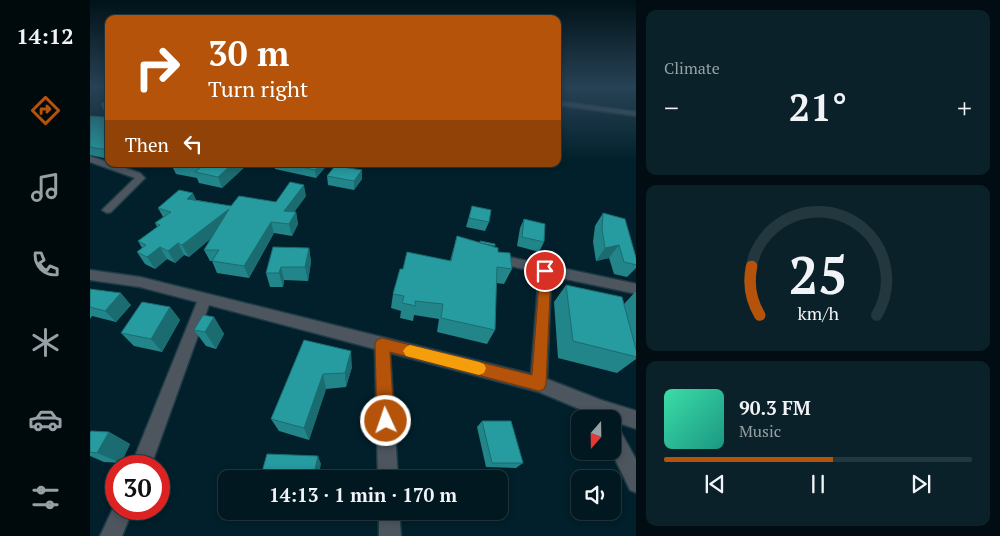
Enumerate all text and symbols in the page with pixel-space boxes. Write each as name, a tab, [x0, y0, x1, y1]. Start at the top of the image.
text: 14:12	[16, 21, 74, 50]
text: 30 m	[208, 30, 289, 76]
icon: right	[125, 35, 190, 100]
text: Climate	[664, 57, 720, 79]
text: Turn right	[208, 74, 308, 103]
text: 21°	[789, 82, 847, 132]
text: −	[664, 89, 679, 126]
text: +	[957, 89, 972, 126]
icon: directions	[28, 93, 63, 128]
icon: left	[179, 130, 207, 158]
text: Then	[125, 132, 169, 157]
icon: music	[28, 170, 63, 205]
text: 25	[789, 240, 847, 309]
icon: phone	[28, 247, 63, 282]
pin	[524, 250, 566, 292]
icon: arrive	[531, 257, 559, 285]
text: km/h	[797, 301, 839, 325]
icon: climate	[28, 325, 63, 360]
position arrow	[359, 394, 411, 446]
text: 90.3 FM	[739, 395, 811, 420]
icon: car	[28, 402, 63, 437]
north arrow	[571, 410, 621, 460]
map controls	[571, 410, 621, 520]
text: Music	[739, 420, 781, 442]
speed limit sign: 30	[105, 455, 170, 520]
button: sound	[571, 470, 621, 520]
icon: previous	[701, 470, 729, 498]
icon: pause	[804, 470, 832, 498]
icon: next	[907, 470, 935, 498]
icon: filters	[28, 480, 63, 515]
text: 14:13 · 1 min · 170 m	[269, 482, 457, 507]

